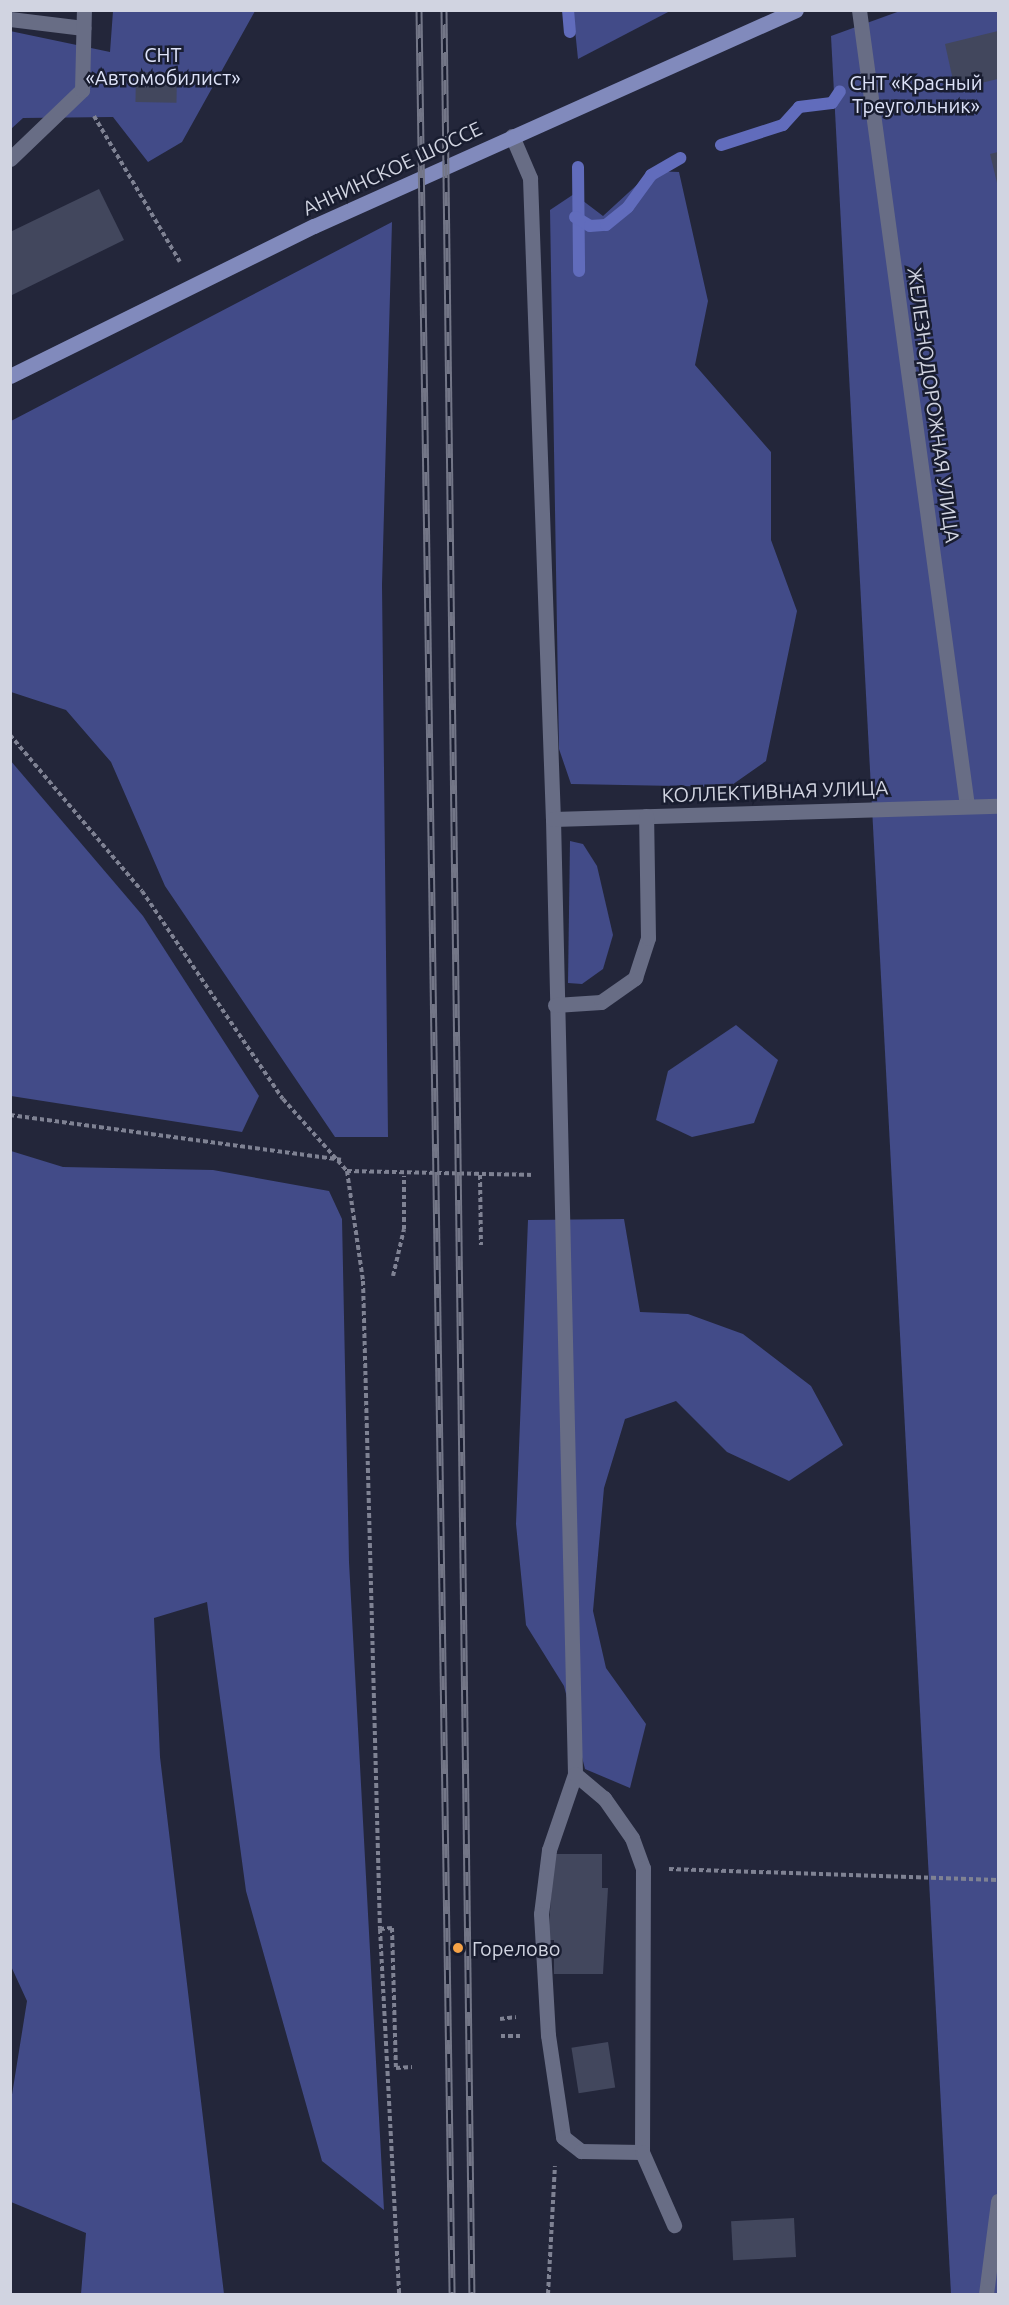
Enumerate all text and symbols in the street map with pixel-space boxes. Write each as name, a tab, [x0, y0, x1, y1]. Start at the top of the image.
park label: СНТ «Автомобилист»	[85, 43, 241, 90]
park label: СНТ «Красный Треугольник»	[849, 71, 983, 118]
street label: АННИНСКОЕ ШОССЕ	[299, 116, 485, 220]
street label: ЖЕЛЕЗНОДОРОЖНАЯ УЛИЦА	[903, 266, 965, 544]
street label: КОЛЛЕКТИВНАЯ УЛИЦА	[661, 775, 889, 807]
place label: Горелово	[472, 1936, 561, 1960]
marker: Горелово	[449, 1939, 467, 1957]

